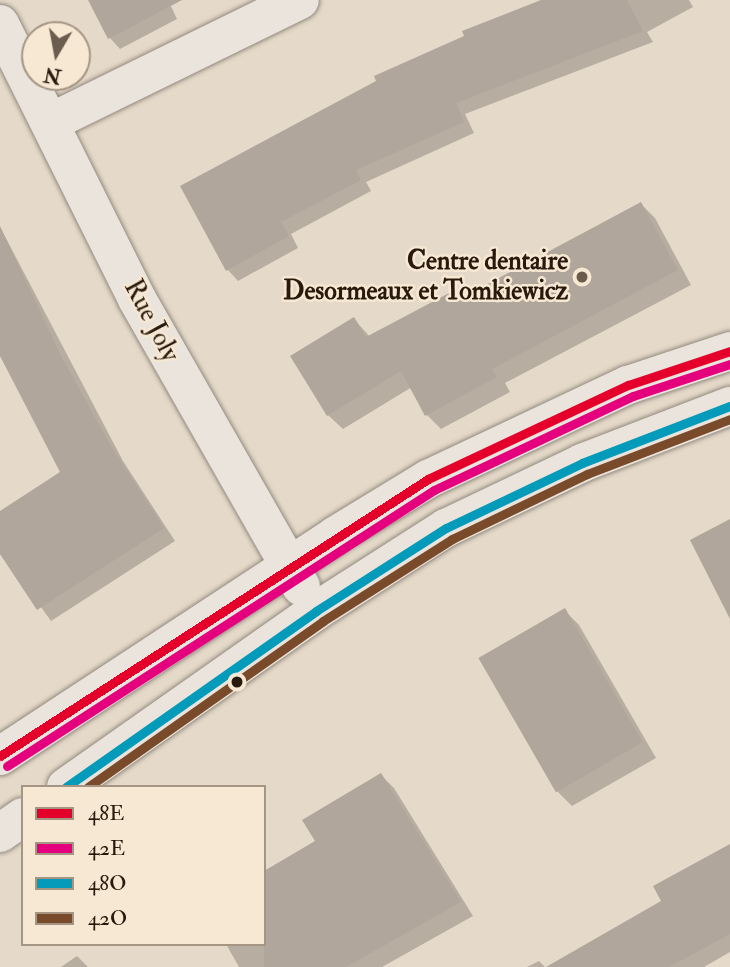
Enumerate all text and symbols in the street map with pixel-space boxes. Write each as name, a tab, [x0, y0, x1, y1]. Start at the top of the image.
north arrow	[21, 21, 91, 91]
text: N	[42, 61, 63, 88]
place label: Centre dentaire Desormeaux et Tomkiewicz	[283, 246, 568, 308]
marker: Centre dentaire Desormeaux et Tomkiewicz	[574, 269, 590, 285]
street label: Rue Joly	[116, 275, 186, 367]
unlabelled marker	[230, 675, 244, 689]
legend	[21, 785, 266, 946]
text: 48E	[88, 800, 124, 827]
text: 42E	[88, 835, 125, 862]
text: 48O	[88, 870, 126, 897]
text: 42O	[88, 905, 127, 932]

